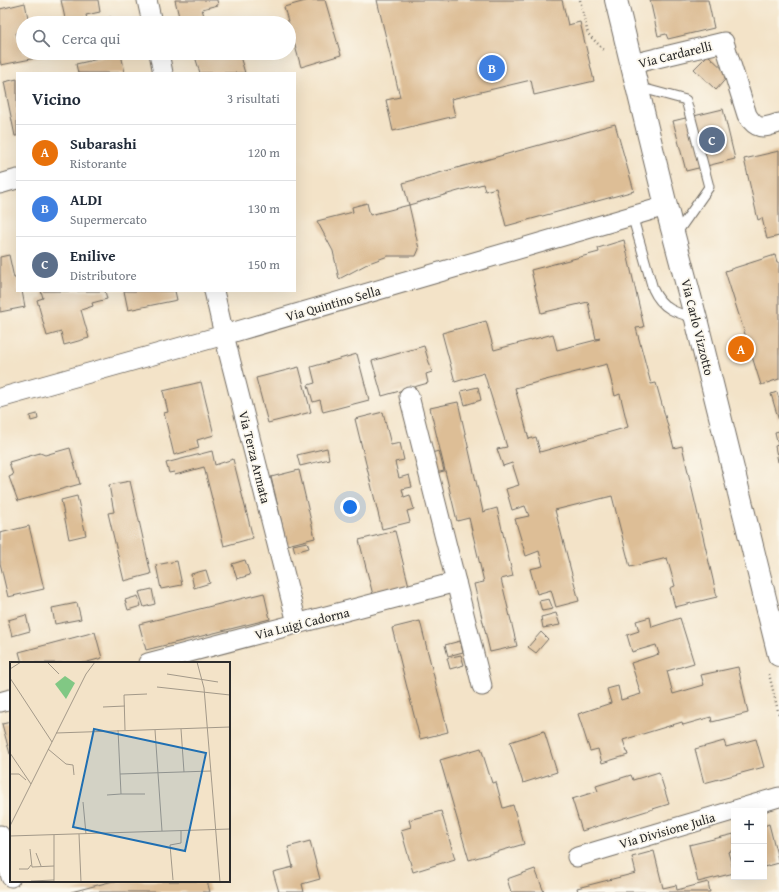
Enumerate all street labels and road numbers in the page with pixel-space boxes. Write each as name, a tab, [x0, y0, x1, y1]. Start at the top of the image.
street label: Via Cardarelli	[636, 36, 714, 73]
street label: Via Carlo Vizzotto	[676, 277, 719, 378]
street label: Via Quintino Sella	[283, 281, 384, 326]
street label: Via Terza Armata	[234, 409, 275, 506]
street label: Via Luigi Cadorna	[253, 602, 352, 644]
street label: Via Divisione Julia	[617, 807, 718, 853]

